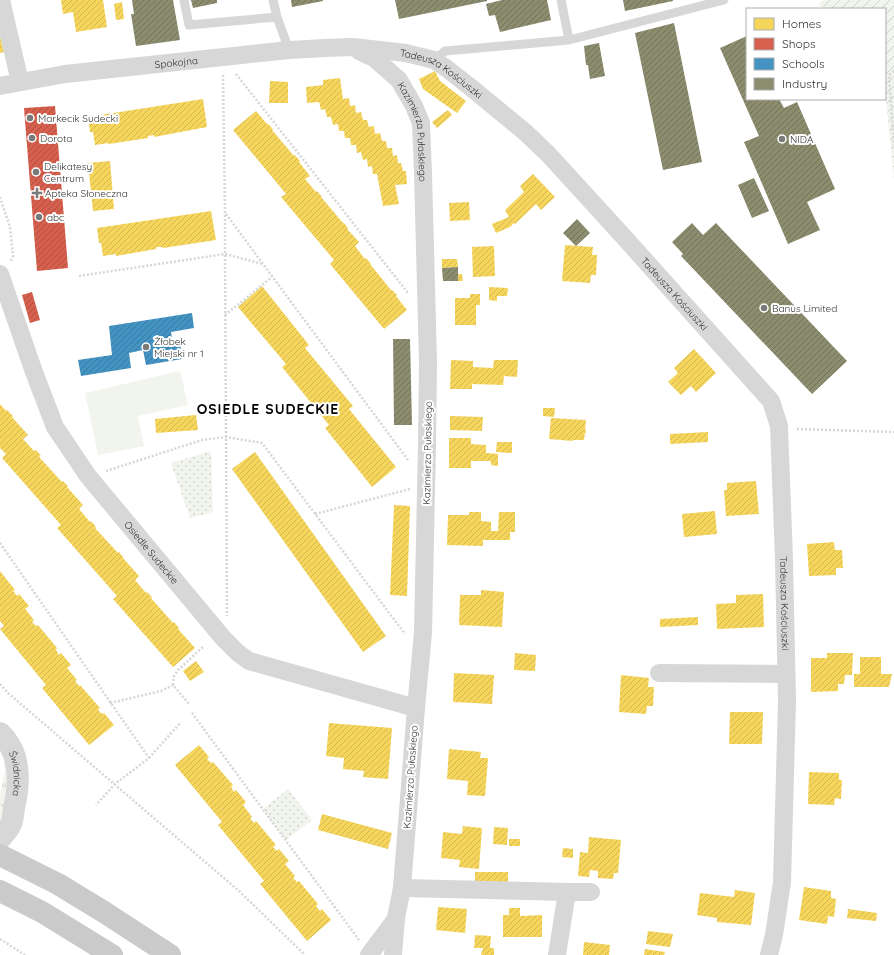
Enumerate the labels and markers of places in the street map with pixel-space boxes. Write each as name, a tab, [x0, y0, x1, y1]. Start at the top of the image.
place label: Markecik Sudecki	[38, 112, 118, 125]
marker: Markecik Sudecki	[25, 113, 35, 123]
place label: Dorota	[40, 132, 72, 145]
marker: Dorota	[27, 133, 37, 143]
place label: NIDA	[790, 133, 814, 146]
marker: NIDA	[777, 134, 787, 144]
place label: Delikatesy Centrum	[44, 160, 92, 185]
marker: Delikatesy Centrum	[31, 167, 41, 177]
place label: Apteka Słoneczna	[45, 187, 128, 200]
marker: Apteka Słoneczna	[32, 188, 42, 198]
place label: abc	[47, 211, 64, 224]
marker: abc	[34, 212, 44, 222]
place label: Banus Limited	[772, 302, 837, 315]
marker: Banus Limited	[759, 303, 769, 313]
place label: Żłobek Miejski nr 1	[154, 335, 204, 360]
marker: Żłobek Miejski nr 1	[141, 342, 151, 352]

